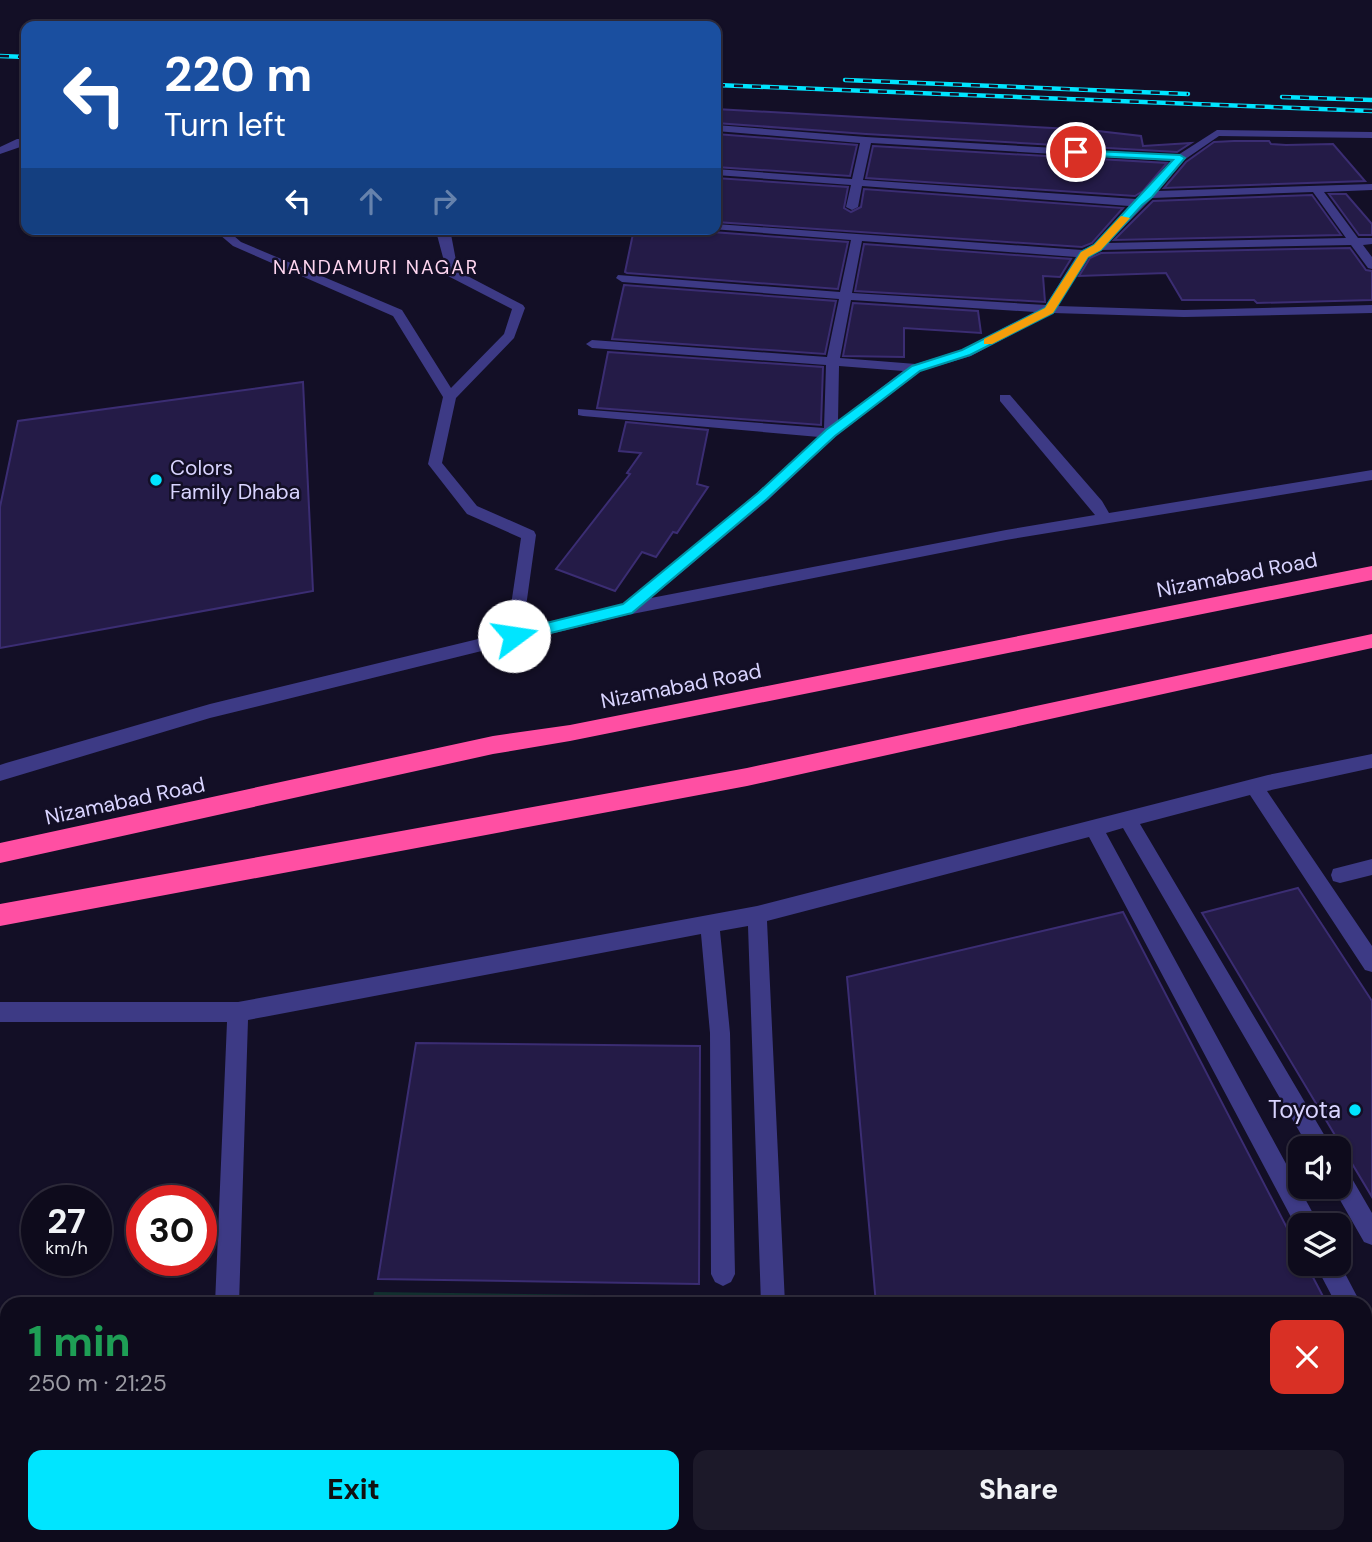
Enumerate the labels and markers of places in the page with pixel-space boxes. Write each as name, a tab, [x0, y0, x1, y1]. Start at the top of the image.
pin	[1046, 122, 1106, 182]
place label: Colors Family Dhaba	[170, 454, 300, 506]
marker: Colors Family Dhaba	[148, 472, 164, 488]
place label: Toyota	[1268, 1094, 1341, 1125]
marker: Toyota	[1347, 1102, 1363, 1118]

